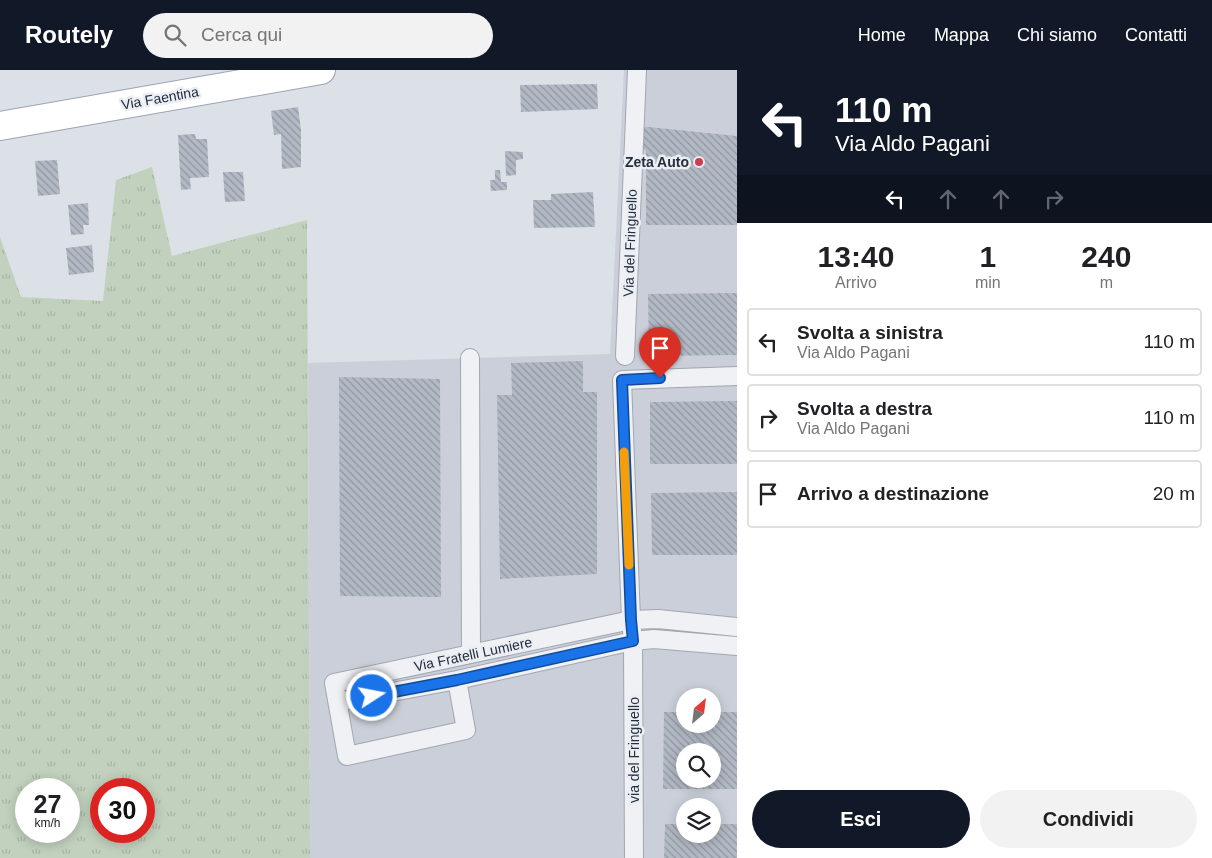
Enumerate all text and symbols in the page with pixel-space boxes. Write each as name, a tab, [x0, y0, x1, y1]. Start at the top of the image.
search box	[143, 13, 493, 58]
text: Routely	[25, 21, 113, 48]
icon: search	[161, 21, 189, 49]
text: Cerca qui	[201, 24, 282, 45]
text: Home	[858, 25, 906, 45]
text: Mappa	[934, 25, 989, 45]
text: Chi siamo	[1017, 25, 1097, 45]
text: Contatti	[1125, 25, 1187, 45]
street label: Via Faentina	[120, 83, 200, 113]
icon: left	[752, 90, 817, 155]
text: 110 m	[835, 90, 932, 129]
text: Via Aldo Pagani	[835, 131, 990, 156]
place label: Zeta Auto	[625, 154, 689, 170]
marker: Zeta Auto	[693, 156, 705, 168]
icon: left	[881, 185, 909, 213]
icon: ahead	[934, 185, 962, 213]
icon: ahead	[987, 185, 1015, 213]
icon: right	[1040, 185, 1068, 213]
street label: Via del Fringuello	[620, 189, 640, 297]
text: 13:40	[818, 240, 894, 273]
text: 1	[979, 240, 996, 273]
text: 240	[1081, 240, 1131, 273]
text: Arrivo	[835, 274, 877, 291]
text: min	[975, 274, 1001, 291]
text: m	[1100, 274, 1113, 291]
text: Svolta a sinistra	[797, 322, 943, 343]
pin	[639, 327, 681, 378]
icon: left	[754, 328, 782, 356]
text: 110 m	[1144, 331, 1195, 352]
icon: arrive	[646, 334, 674, 362]
text: Via Aldo Pagani	[797, 344, 910, 361]
text: Svolta a destra	[797, 398, 932, 419]
icon: right	[754, 404, 782, 432]
text: 110 m	[1144, 407, 1195, 428]
text: Via Aldo Pagani	[797, 420, 910, 437]
icon: arrive	[754, 480, 782, 508]
text: Arrivo a destinazione	[797, 483, 989, 504]
text: 20 m	[1153, 483, 1195, 504]
street label: Via Fratelli Lumiere	[412, 634, 534, 674]
position arrow	[345, 669, 397, 721]
north arrow	[676, 688, 721, 732]
map controls	[676, 688, 721, 843]
street label: via del Fringuello	[626, 697, 642, 803]
button: search	[676, 743, 721, 788]
speed limit sign: 30	[90, 778, 155, 843]
text: 27	[34, 790, 61, 818]
button: Esci	[752, 790, 970, 848]
button: Condividi	[980, 790, 1197, 848]
button: layers	[676, 798, 721, 843]
text: km/h	[34, 816, 61, 830]

